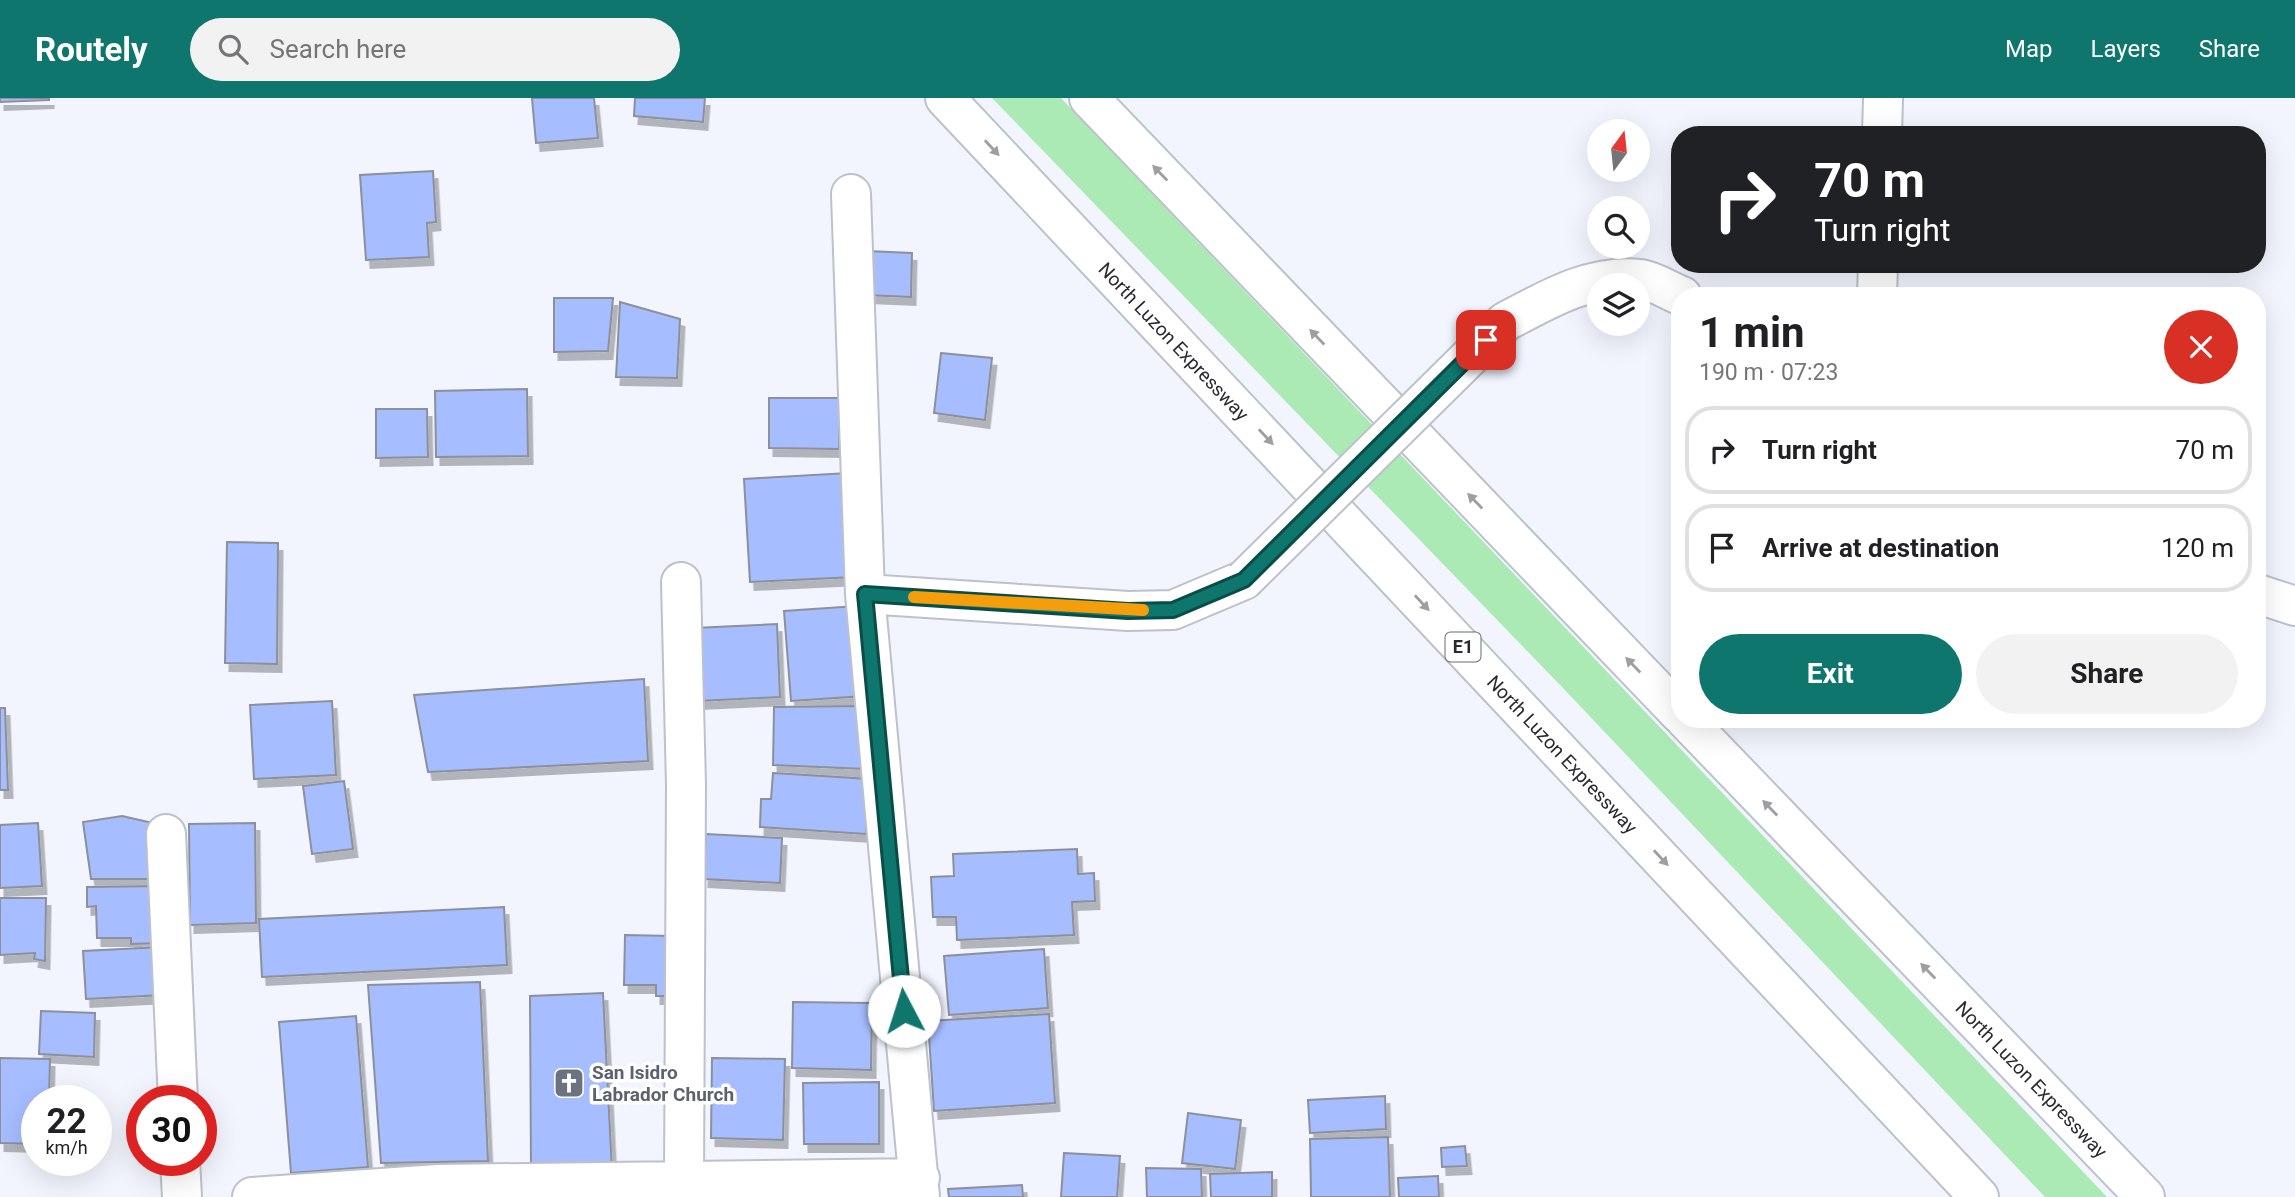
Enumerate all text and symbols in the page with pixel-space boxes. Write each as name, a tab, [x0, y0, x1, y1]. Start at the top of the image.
search box	[190, 18, 680, 81]
text: Routely	[35, 30, 148, 69]
icon: search	[214, 30, 252, 68]
text: Search here	[270, 34, 406, 64]
text: Map	[2005, 35, 2053, 63]
text: Layers	[2091, 35, 2161, 63]
text: Share	[2199, 35, 2260, 63]
north arrow	[1587, 119, 1650, 182]
map controls	[1587, 119, 1650, 336]
one-way arrow	[983, 139, 1000, 156]
text: 70 m	[1814, 152, 1925, 209]
icon: right	[1699, 154, 1790, 245]
one-way arrow	[1153, 165, 1169, 182]
button: search	[1587, 196, 1650, 259]
text: Turn right	[1814, 211, 1950, 249]
street label: North Luzon Expressway	[1094, 258, 1253, 425]
button: layers	[1587, 273, 1650, 336]
text: 1 min	[1699, 308, 1805, 357]
pin	[1456, 310, 1516, 370]
button: close	[2164, 310, 2238, 384]
icon: arrive	[1467, 321, 1505, 359]
one-way arrow	[1309, 329, 1326, 346]
text: 190 m · 07:23	[1699, 359, 1838, 386]
one-way arrow	[1258, 428, 1274, 445]
icon: right	[1703, 431, 1741, 469]
text: Turn right	[1762, 435, 1877, 465]
text: 70 m	[2176, 435, 2234, 465]
one-way arrow	[1466, 493, 1483, 510]
icon: arrive	[1703, 529, 1741, 567]
text: Arrive at destination	[1762, 533, 1999, 563]
text: 120 m	[2161, 533, 2234, 563]
one-way arrow	[1414, 594, 1430, 612]
road number: E1	[1446, 632, 1480, 662]
button: Exit	[1699, 634, 1962, 714]
button: Share	[1976, 634, 2238, 714]
one-way arrow	[1625, 657, 1641, 674]
street label: North Luzon Expressway	[1482, 671, 1642, 838]
one-way arrow	[1761, 799, 1778, 816]
one-way arrow	[1653, 849, 1669, 866]
one-way arrow	[1919, 963, 1936, 980]
position arrow	[867, 974, 941, 1048]
street label: North Luzon Expressway	[1951, 996, 2112, 1163]
place label: San Isidro Labrador Church	[592, 1061, 734, 1106]
church icon: San Isidro Labrador Church	[552, 1066, 586, 1100]
speed limit sign: 30	[126, 1085, 217, 1176]
text: 22	[46, 1101, 87, 1142]
text: km/h	[45, 1137, 88, 1158]

